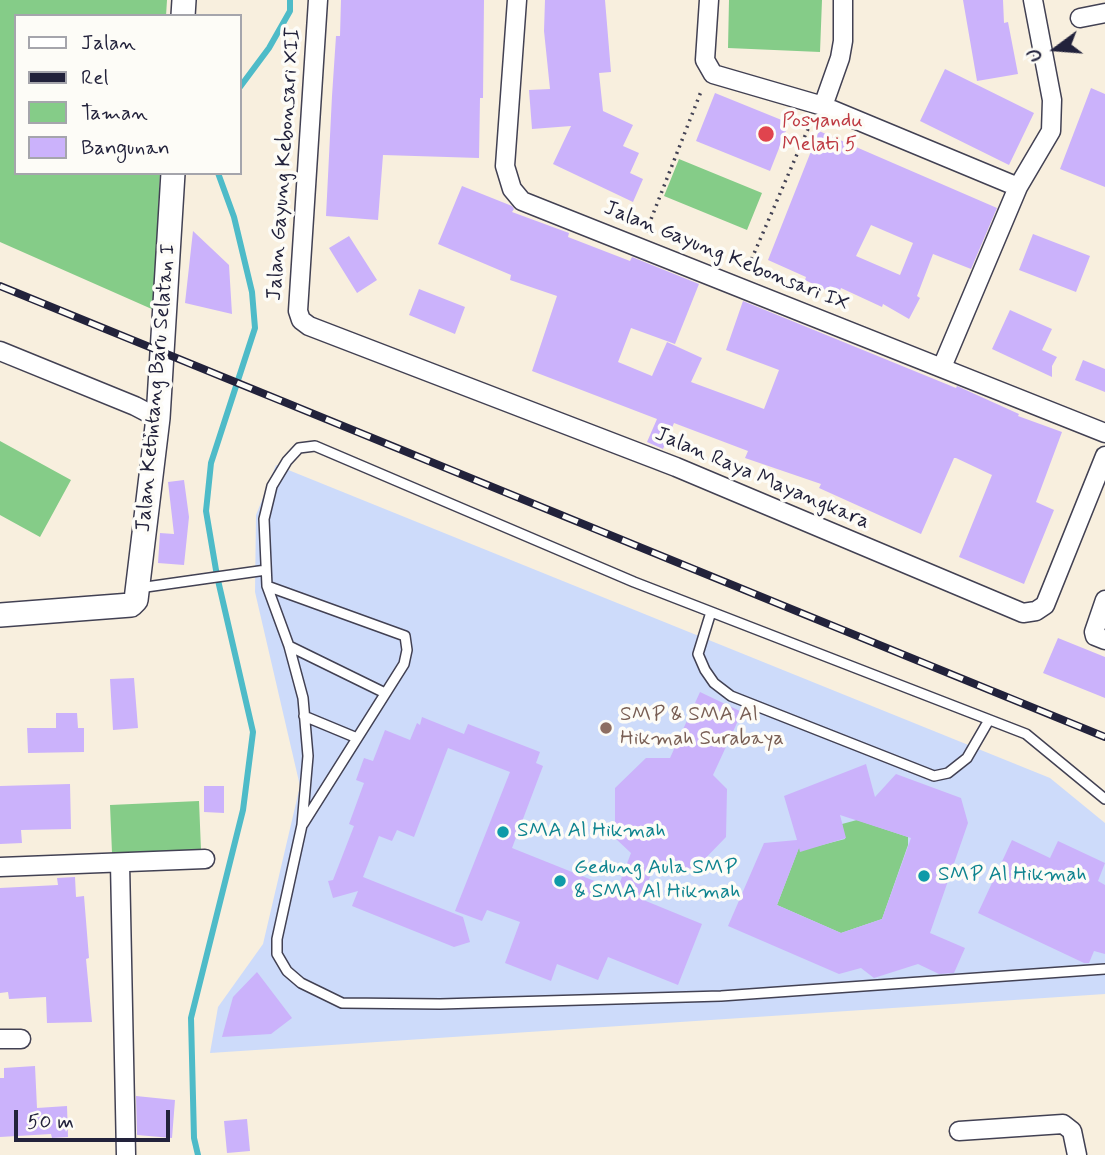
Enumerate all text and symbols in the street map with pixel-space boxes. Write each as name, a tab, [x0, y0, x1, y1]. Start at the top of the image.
legend	[14, 14, 242, 175]
north arrow	[1021, 14, 1091, 84]
street label: Jalan Gayung Kebonsari XII	[263, 27, 307, 301]
text: Jalan	[81, 29, 136, 57]
text: U	[1022, 46, 1049, 64]
text: Rel	[81, 64, 109, 92]
text: Taman	[81, 99, 148, 127]
place label: Posyandu Melati 5	[782, 109, 863, 159]
marker: Posyandu Melati 5	[756, 124, 776, 144]
text: Bangunan	[81, 134, 170, 162]
street label: Jalan Gayung Kebonsari IX	[600, 196, 852, 318]
street label: Jalan Ketintang Baru Selatan I	[132, 243, 182, 533]
street label: Jalan Raya Mayangkara	[651, 422, 873, 536]
place label: SMP & SMA Al Hikmah Surabaya	[620, 703, 784, 753]
marker: SMP & SMA Al Hikmah Surabaya	[598, 720, 614, 736]
place label: SMA Al Hikmah	[517, 819, 666, 845]
marker: SMA Al Hikmah	[495, 824, 511, 840]
place label: Gedung Aula SMP & SMA Al Hikmah	[574, 856, 741, 906]
place label: SMP Al Hikmah	[938, 863, 1087, 889]
marker: SMP Al Hikmah	[916, 868, 932, 884]
marker: Gedung Aula SMP & SMA Al Hikmah	[552, 873, 568, 889]
scale bar	[18, 1096, 173, 1140]
text: 50 m	[27, 1108, 74, 1136]

